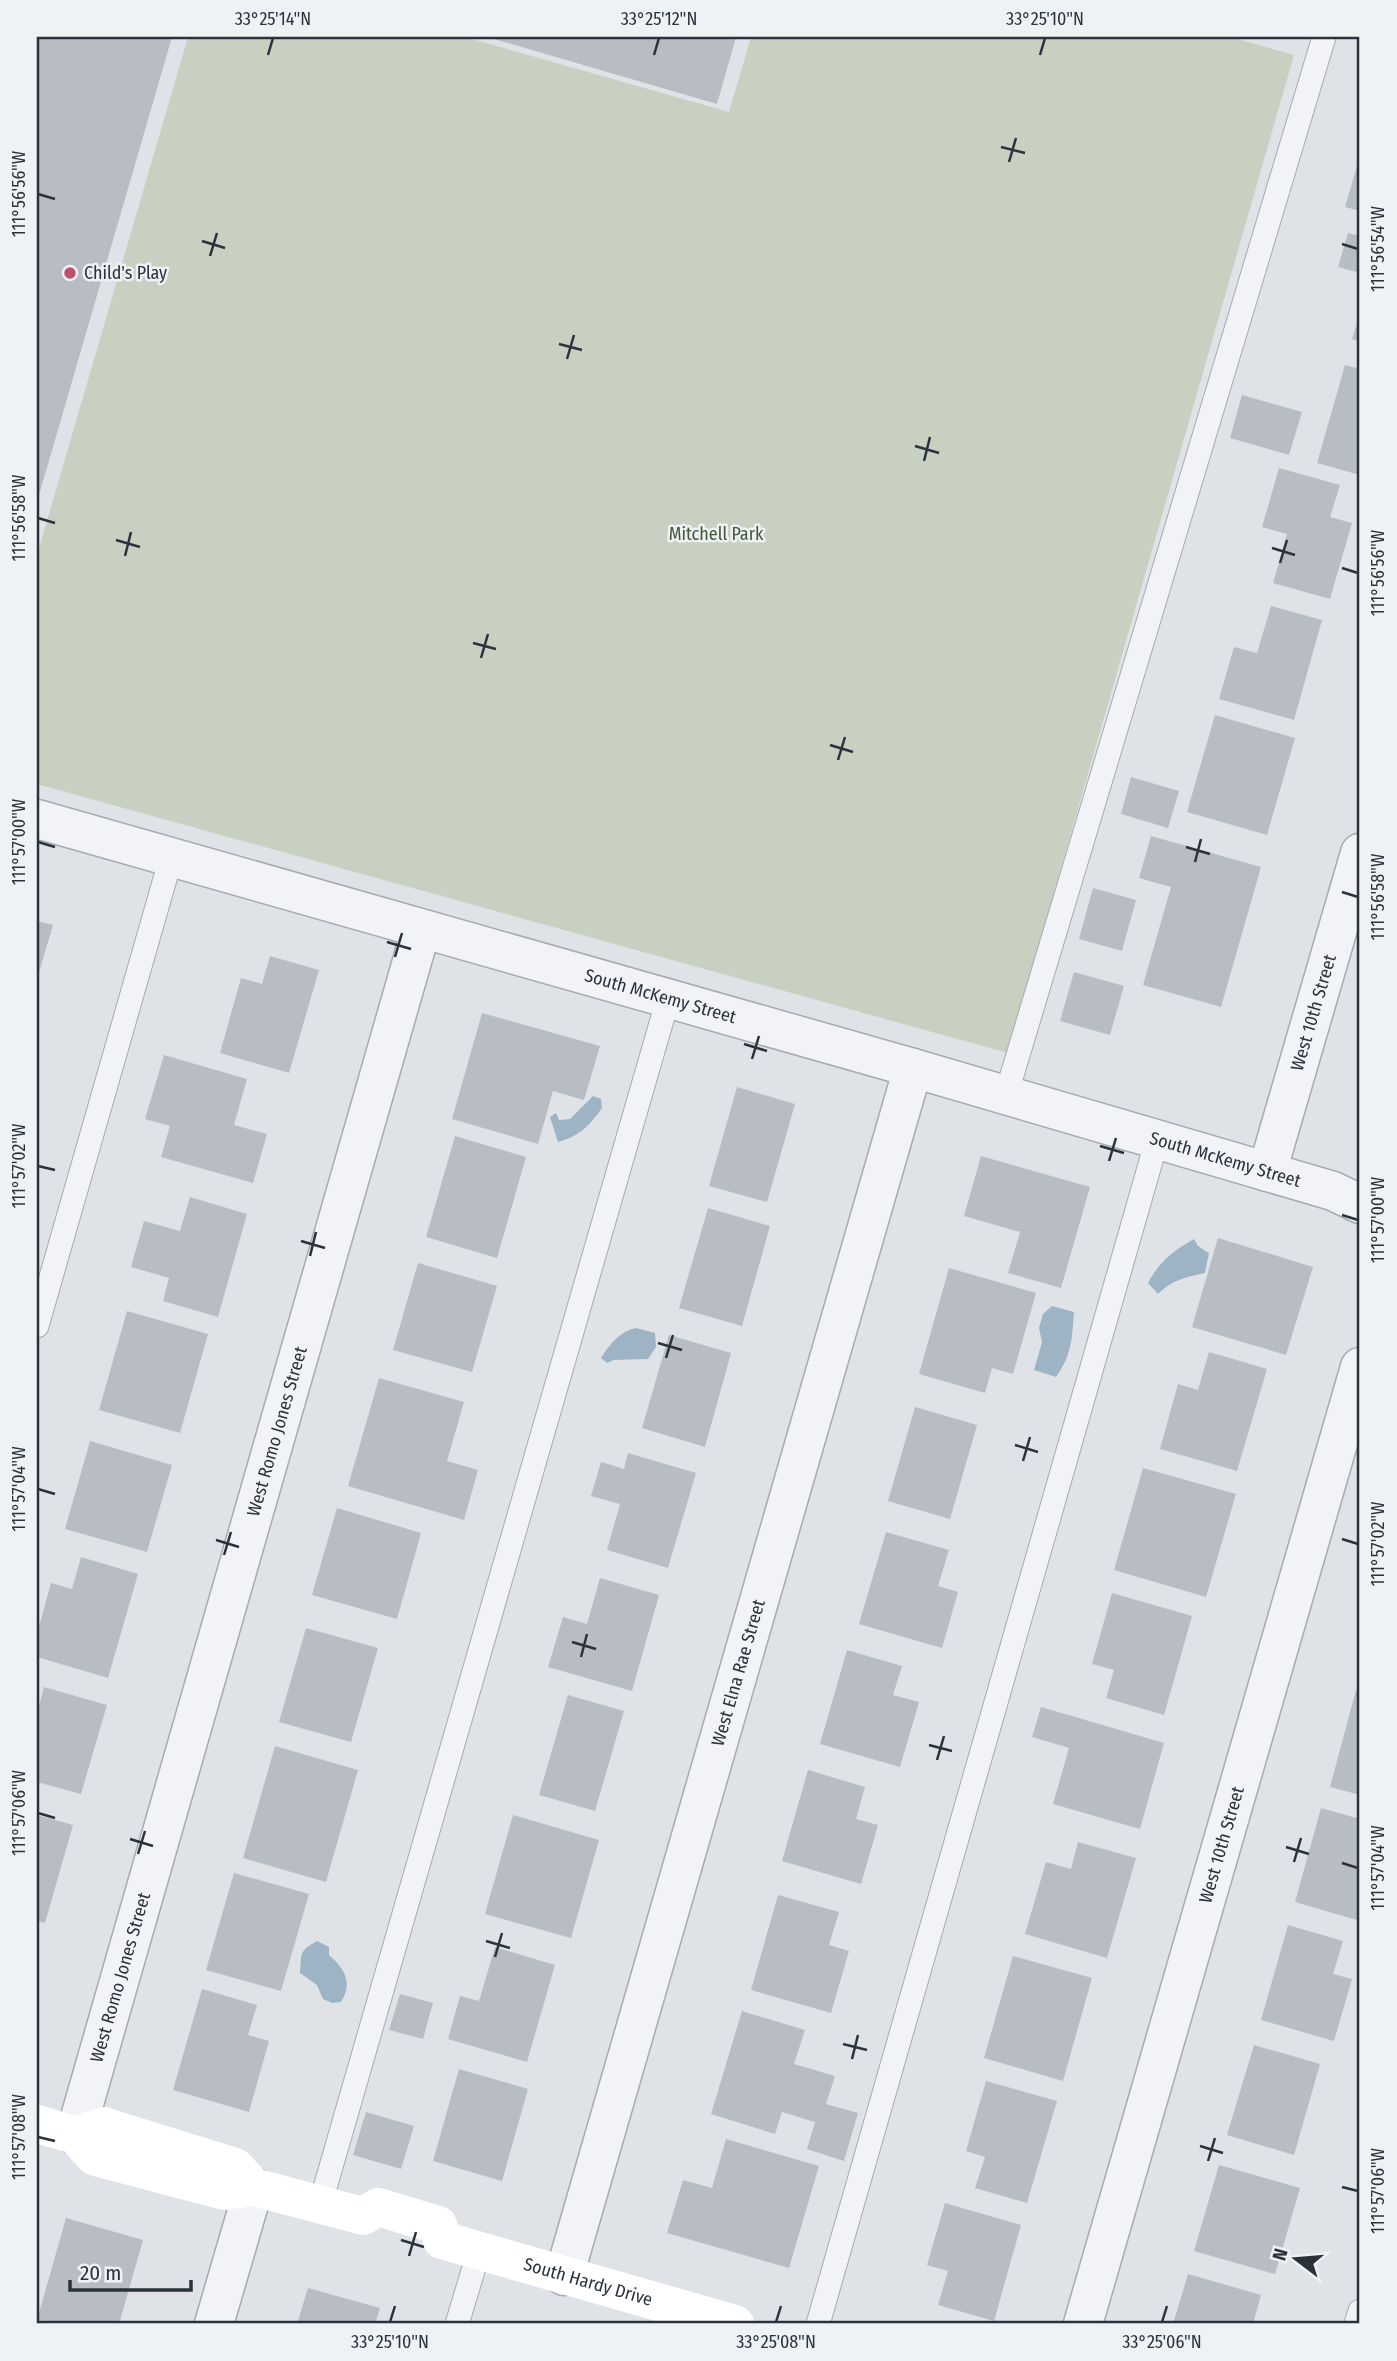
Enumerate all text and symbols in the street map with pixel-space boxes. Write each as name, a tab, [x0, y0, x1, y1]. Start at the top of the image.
text: 33°25'14"N	[235, 8, 311, 30]
text: 33°25'12"N	[621, 8, 697, 30]
text: 33°25'10"N	[1006, 8, 1084, 30]
text: 111°56'56"W	[8, 150, 30, 237]
text: 111°56'54"W	[1367, 206, 1389, 292]
place label: Child's Play	[84, 262, 167, 284]
marker: Child's Play	[62, 265, 78, 281]
text: 111°56'58"W	[8, 474, 30, 561]
park label: Mitchell Park	[669, 523, 764, 545]
text: 111°56'56"W	[1367, 529, 1389, 616]
text: 111°57'00"W	[8, 798, 30, 885]
text: 111°56'58"W	[1367, 853, 1389, 940]
street label: West 10th Street	[1286, 952, 1341, 1074]
street label: South McKemy Street	[582, 964, 739, 1028]
text: 111°57'02"W	[8, 1123, 30, 1209]
street label: South McKemy Street	[1147, 1127, 1303, 1192]
text: 111°57'00"W	[1367, 1176, 1389, 1263]
street label: West Romo Jones Street	[242, 1344, 312, 1519]
text: 111°57'04"W	[8, 1446, 30, 1532]
text: 111°57'02"W	[1367, 1501, 1389, 1587]
street label: West Elna Rae Street	[707, 1597, 770, 1749]
text: 111°57'06"W	[8, 1769, 30, 1856]
street label: West 10th Street	[1194, 1784, 1249, 1906]
text: 111°57'04"W	[1367, 1825, 1389, 1911]
street label: West Romo Jones Street	[85, 1890, 155, 2065]
text: 111°57'08"W	[8, 2093, 30, 2180]
text: 111°57'06"W	[1367, 2147, 1389, 2234]
north arrow	[1260, 2224, 1330, 2294]
text: N	[1268, 2246, 1293, 2263]
scale bar	[70, 2249, 191, 2293]
street label: South Hardy Drive	[521, 2253, 655, 2311]
text: 20 m	[80, 2260, 121, 2286]
text: 33°25'10"N	[351, 2331, 429, 2353]
text: 33°25'08"N	[736, 2331, 816, 2353]
text: 33°25'06"N	[1122, 2331, 1202, 2353]

